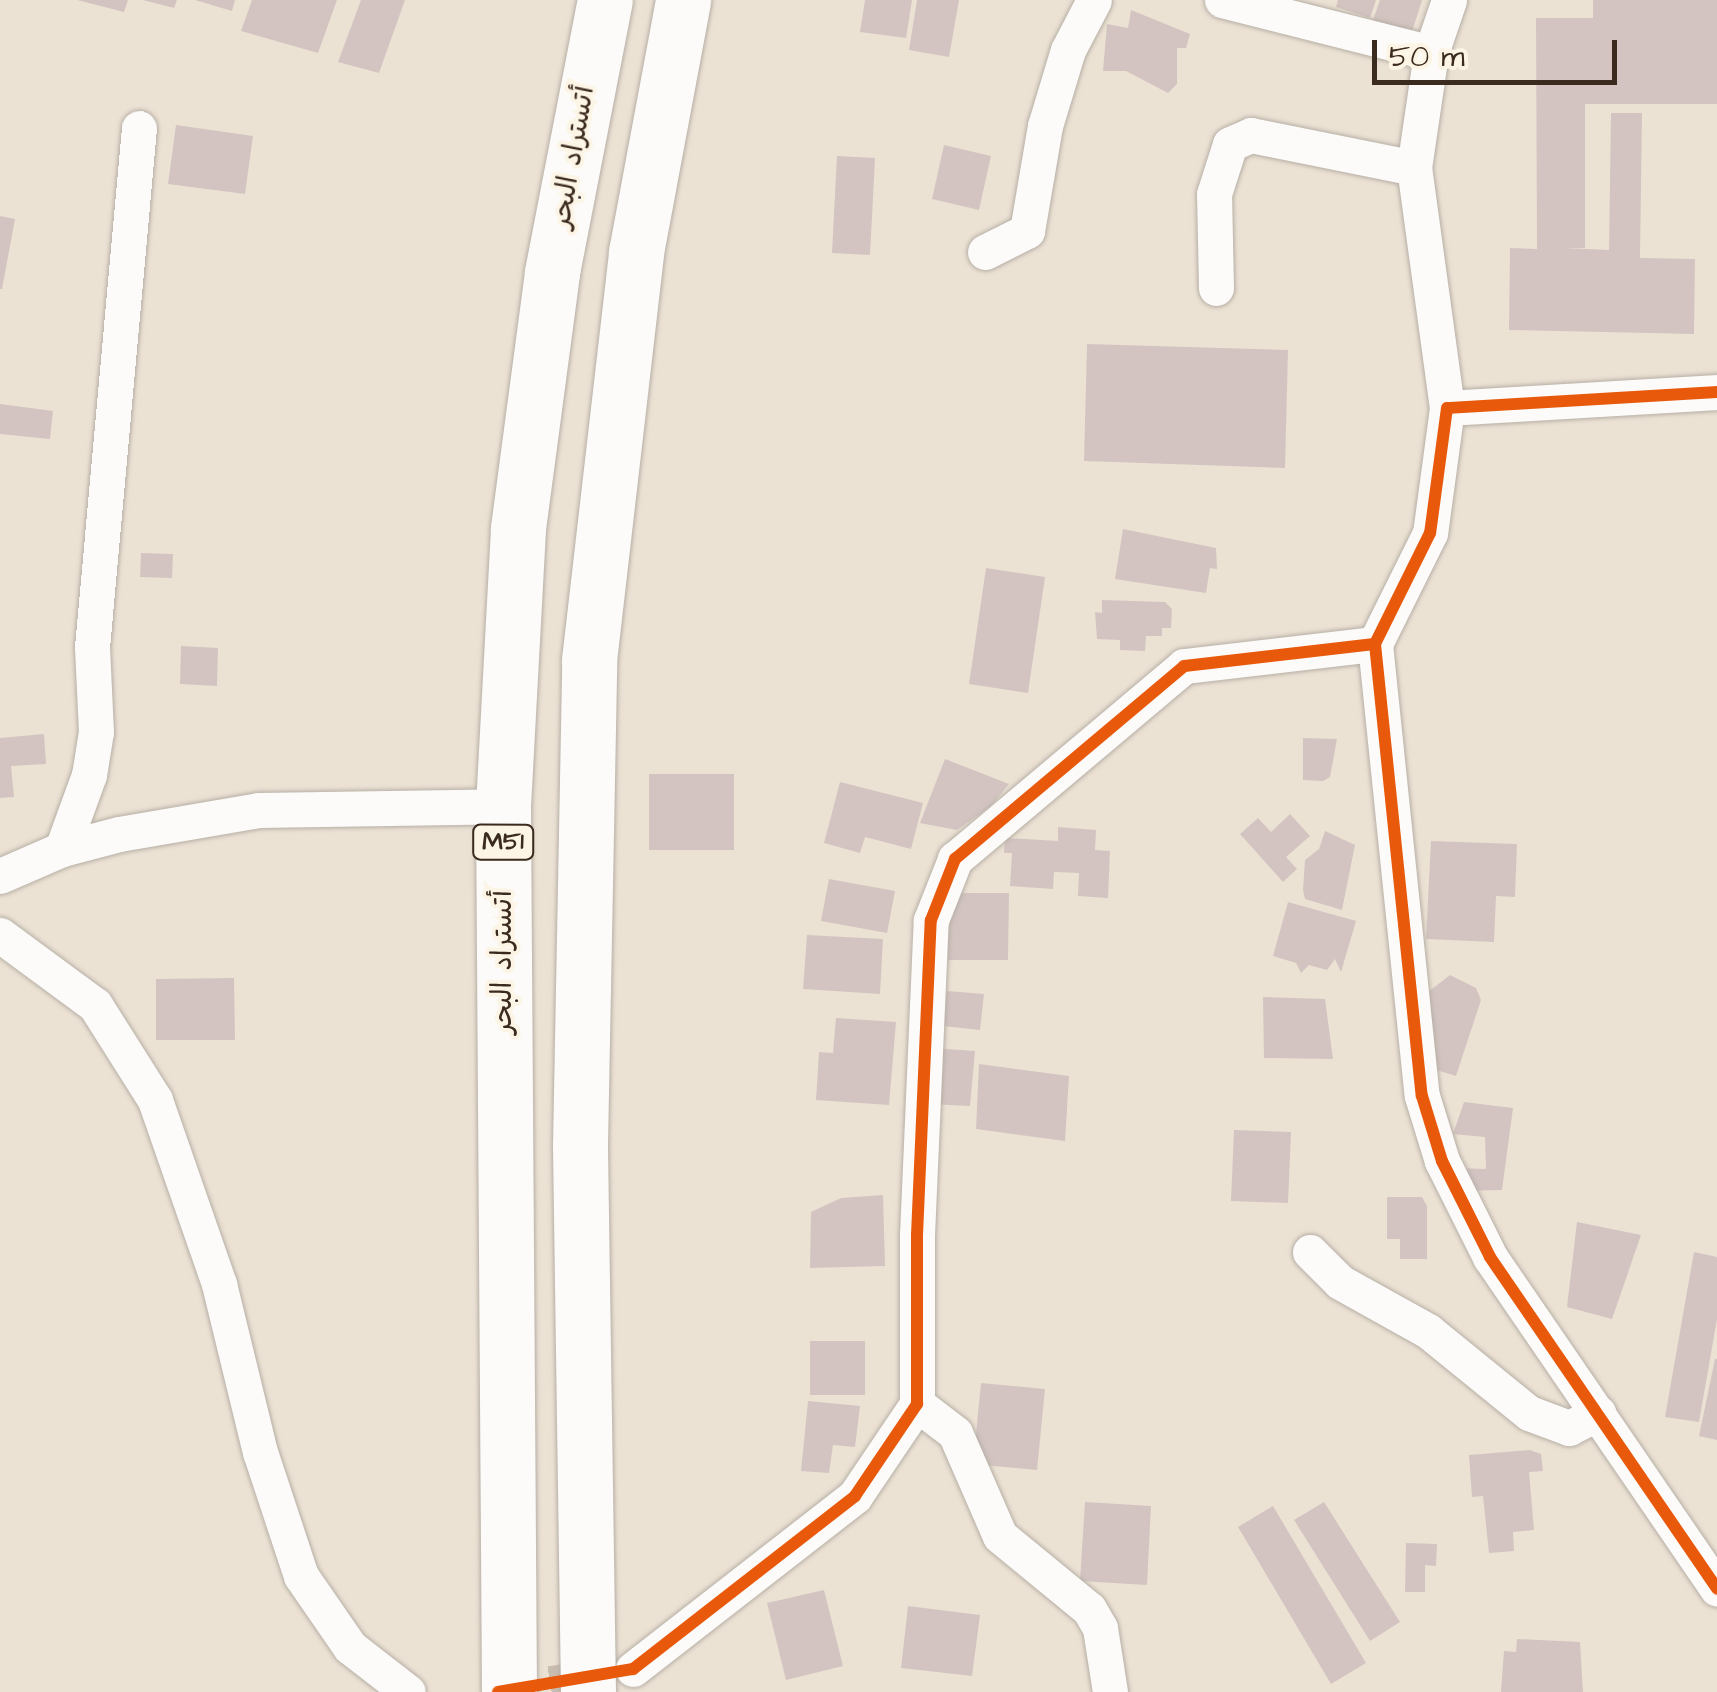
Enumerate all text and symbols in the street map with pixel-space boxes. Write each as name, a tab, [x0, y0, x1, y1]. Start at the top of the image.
scale bar	[1377, 20, 1622, 82]
text: 50 m	[1389, 36, 1465, 78]
street label: أتستراد البحر	[544, 83, 602, 231]
road number: M51	[470, 822, 536, 862]
street label: أتستراد البحر	[486, 890, 520, 1034]

